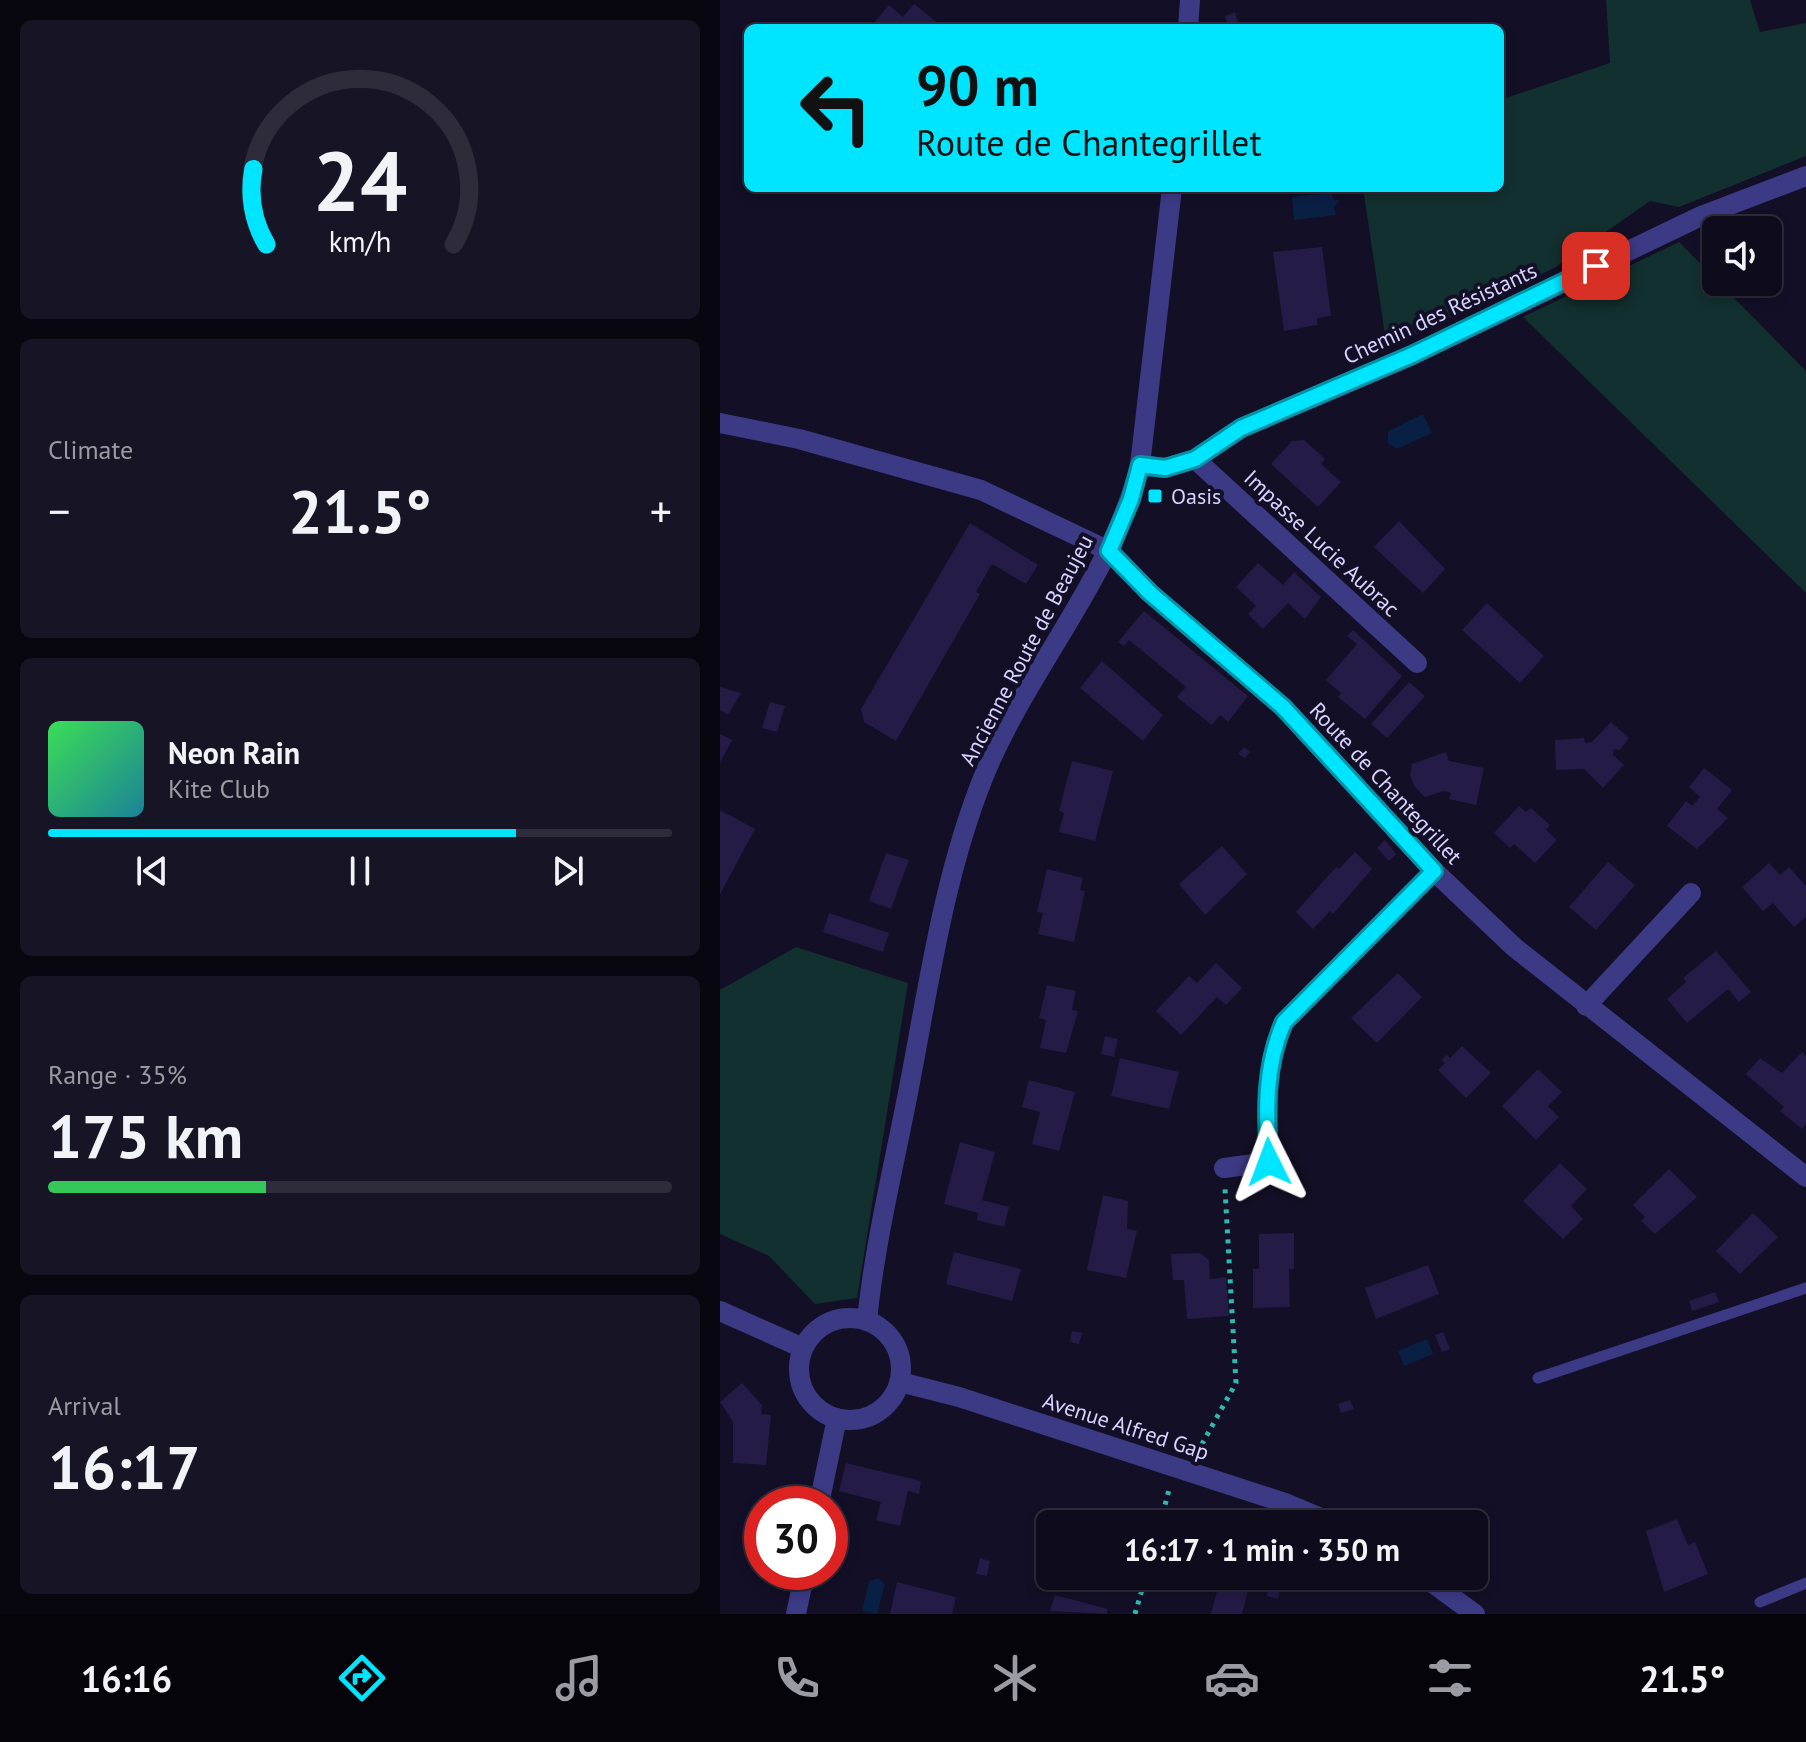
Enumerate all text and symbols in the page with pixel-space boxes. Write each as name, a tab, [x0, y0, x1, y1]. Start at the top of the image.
text: 90 m	[916, 49, 1039, 121]
icon: left	[784, 56, 888, 160]
text: Route de Chantegrillet	[916, 119, 1262, 166]
text: 24	[313, 126, 407, 234]
map controls	[1702, 216, 1782, 296]
button: sound	[1702, 216, 1782, 296]
text: km/h	[329, 224, 391, 261]
pin	[1562, 232, 1630, 300]
icon: arrive	[1574, 244, 1618, 288]
street label: Chemin des Résistants	[1339, 256, 1541, 370]
text: Climate	[48, 433, 133, 466]
street label: Impasse Lucie Aubrac	[1238, 464, 1406, 622]
text: 21.5°	[288, 472, 432, 550]
text: −	[48, 482, 70, 539]
text: +	[650, 482, 672, 539]
place label: Oasis	[1171, 482, 1221, 510]
marker: Oasis	[1146, 487, 1164, 505]
street label: Ancienne Route de Beaujeu	[953, 530, 1099, 770]
street label: Route de Chantegrillet	[1304, 696, 1469, 870]
text: Neon Rain	[168, 733, 300, 772]
text: Kite Club	[168, 772, 270, 805]
icon: previous	[130, 849, 174, 893]
icon: pause	[338, 849, 382, 893]
icon: next	[546, 849, 590, 893]
text: Range · 35%	[48, 1058, 187, 1091]
text: 175 km	[48, 1097, 243, 1175]
position arrow	[1227, 1120, 1311, 1204]
street label: Avenue Alfred Gap	[1039, 1386, 1213, 1466]
text: Arrival	[48, 1389, 121, 1422]
text: 16:17	[48, 1428, 200, 1506]
speed limit sign: 30	[744, 1486, 848, 1590]
text: 16:17 · 1 min · 350 m	[1124, 1530, 1400, 1569]
icon: directions	[334, 1650, 390, 1706]
icon: music	[551, 1650, 607, 1706]
icon: phone	[769, 1650, 825, 1706]
icon: climate	[987, 1650, 1043, 1706]
icon: car	[1204, 1650, 1260, 1706]
icon: filters	[1422, 1650, 1478, 1706]
text: 16:16	[81, 1655, 172, 1702]
text: 21.5°	[1639, 1655, 1725, 1702]

